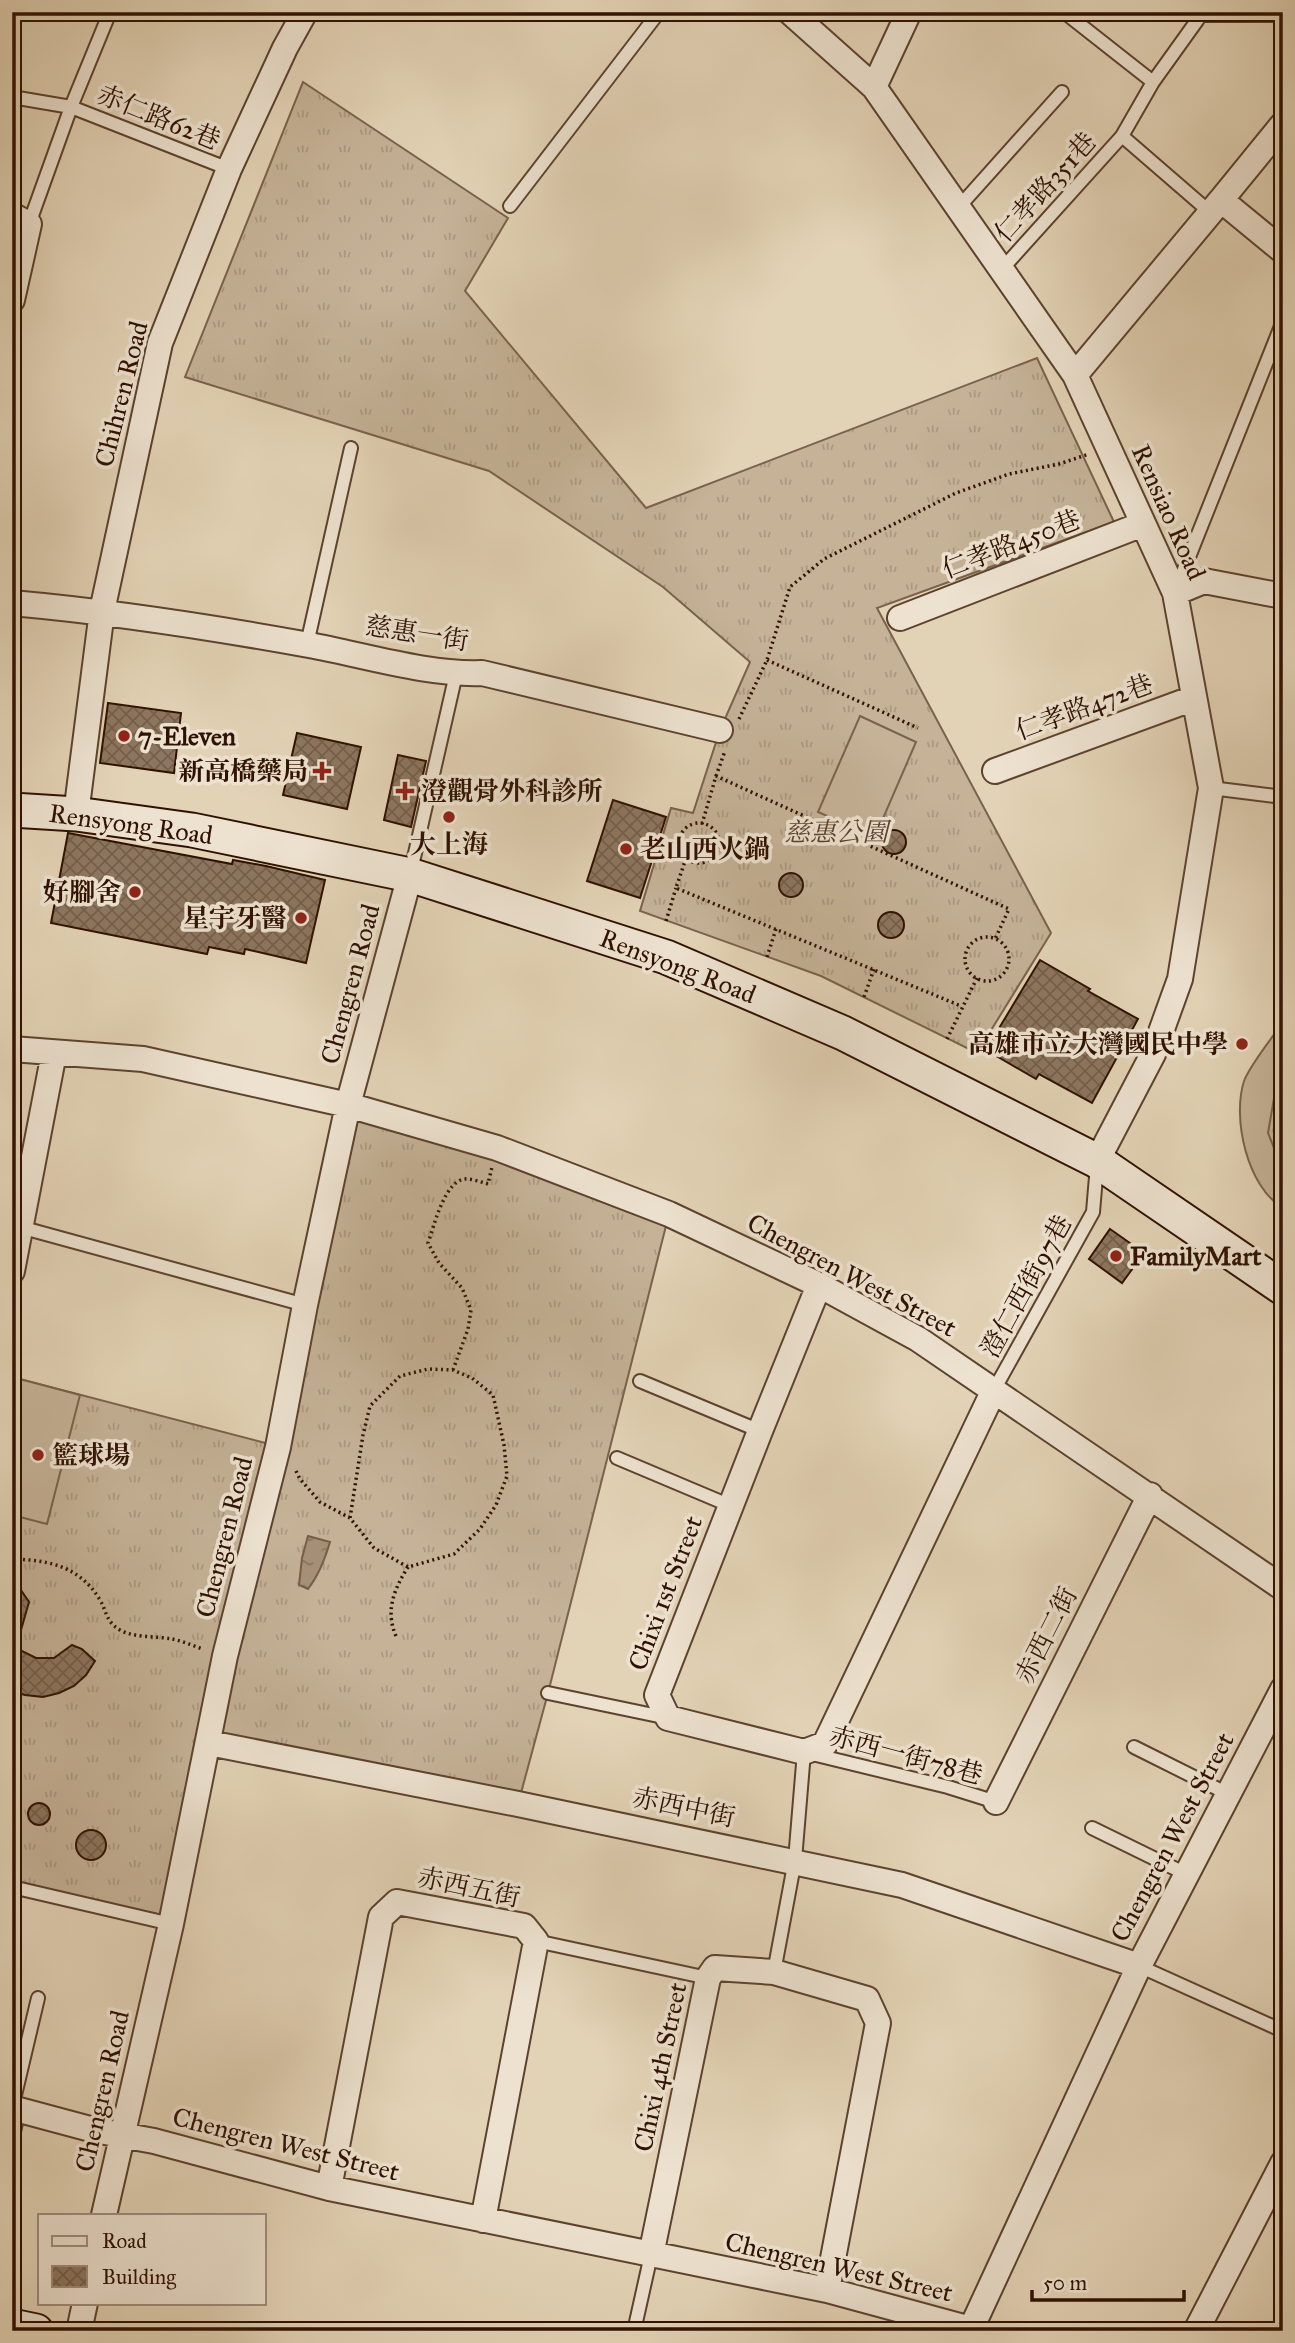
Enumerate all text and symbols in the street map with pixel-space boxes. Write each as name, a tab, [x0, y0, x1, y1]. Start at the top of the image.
street label: 赤仁路62巷	[93, 78, 225, 156]
street label: 仁孝路351巷	[987, 125, 1103, 249]
street label: Chihren Road	[87, 318, 155, 470]
street label: Rensiao Road	[1125, 439, 1213, 585]
street label: 仁孝路450巷	[937, 503, 1085, 585]
street label: 慈惠一街	[363, 609, 471, 657]
street label: 仁孝路472巷	[1011, 667, 1157, 747]
place label: 7-Eleven	[138, 720, 236, 752]
marker: 7-Eleven	[116, 728, 132, 744]
place label: 新高橋藥局	[178, 755, 308, 787]
marker: 新高橋藥局	[314, 763, 330, 779]
place label: 澄觀骨外科診所	[421, 775, 603, 807]
marker: 澄觀骨外科診所	[395, 781, 415, 801]
street label: Rensyong Road	[47, 797, 215, 851]
marker: 大上海	[441, 809, 457, 825]
park label: 慈惠公園	[784, 816, 892, 848]
place label: 大上海	[410, 828, 488, 860]
place label: 老山西火鍋	[640, 833, 770, 865]
marker: 老山西火鍋	[618, 841, 634, 857]
place label: 好腳舍	[43, 876, 121, 908]
marker: 好腳舍	[127, 884, 143, 900]
street label: Chengren Road	[313, 900, 387, 1068]
place label: 星宇牙醫	[183, 902, 287, 934]
marker: 星宇牙醫	[293, 910, 309, 926]
street label: Rensyong Road	[595, 921, 761, 1011]
place label: 高雄市立大灣國民中學	[968, 1028, 1228, 1060]
marker: 高雄市立大灣國民中學	[1234, 1036, 1250, 1052]
street label: Chengren West Street	[742, 1206, 962, 1344]
street label: 澄仁西街97巷	[974, 1209, 1078, 1363]
place label: FamilyMart	[1130, 1240, 1262, 1272]
marker: FamilyMart	[1108, 1248, 1124, 1264]
place label: 籃球場	[52, 1439, 130, 1471]
marker: 籃球場	[30, 1447, 46, 1463]
street label: Chengren Road	[189, 1453, 259, 1621]
street label: Chixi 1st Street	[621, 1511, 709, 1675]
street label: 赤西二街	[1008, 1581, 1084, 1689]
street label: 赤西一街78巷	[826, 1719, 986, 1791]
street label: Chengren West Street	[1103, 1727, 1241, 1947]
street label: 赤西中街	[630, 1781, 738, 1833]
street label: 赤西五街	[415, 1861, 523, 1913]
street label: Chixi 4th Street	[626, 1980, 694, 2154]
street label: Chengren Road	[68, 2007, 136, 2175]
street label: Chengren West Street	[169, 2100, 403, 2188]
legend	[38, 2214, 266, 2304]
street label: Chengren West Street	[722, 2225, 956, 2309]
text: Road	[102, 2228, 147, 2254]
scale bar	[1032, 2259, 1185, 2303]
text: Building	[102, 2264, 176, 2290]
text: 50 m	[1043, 2270, 1088, 2296]

